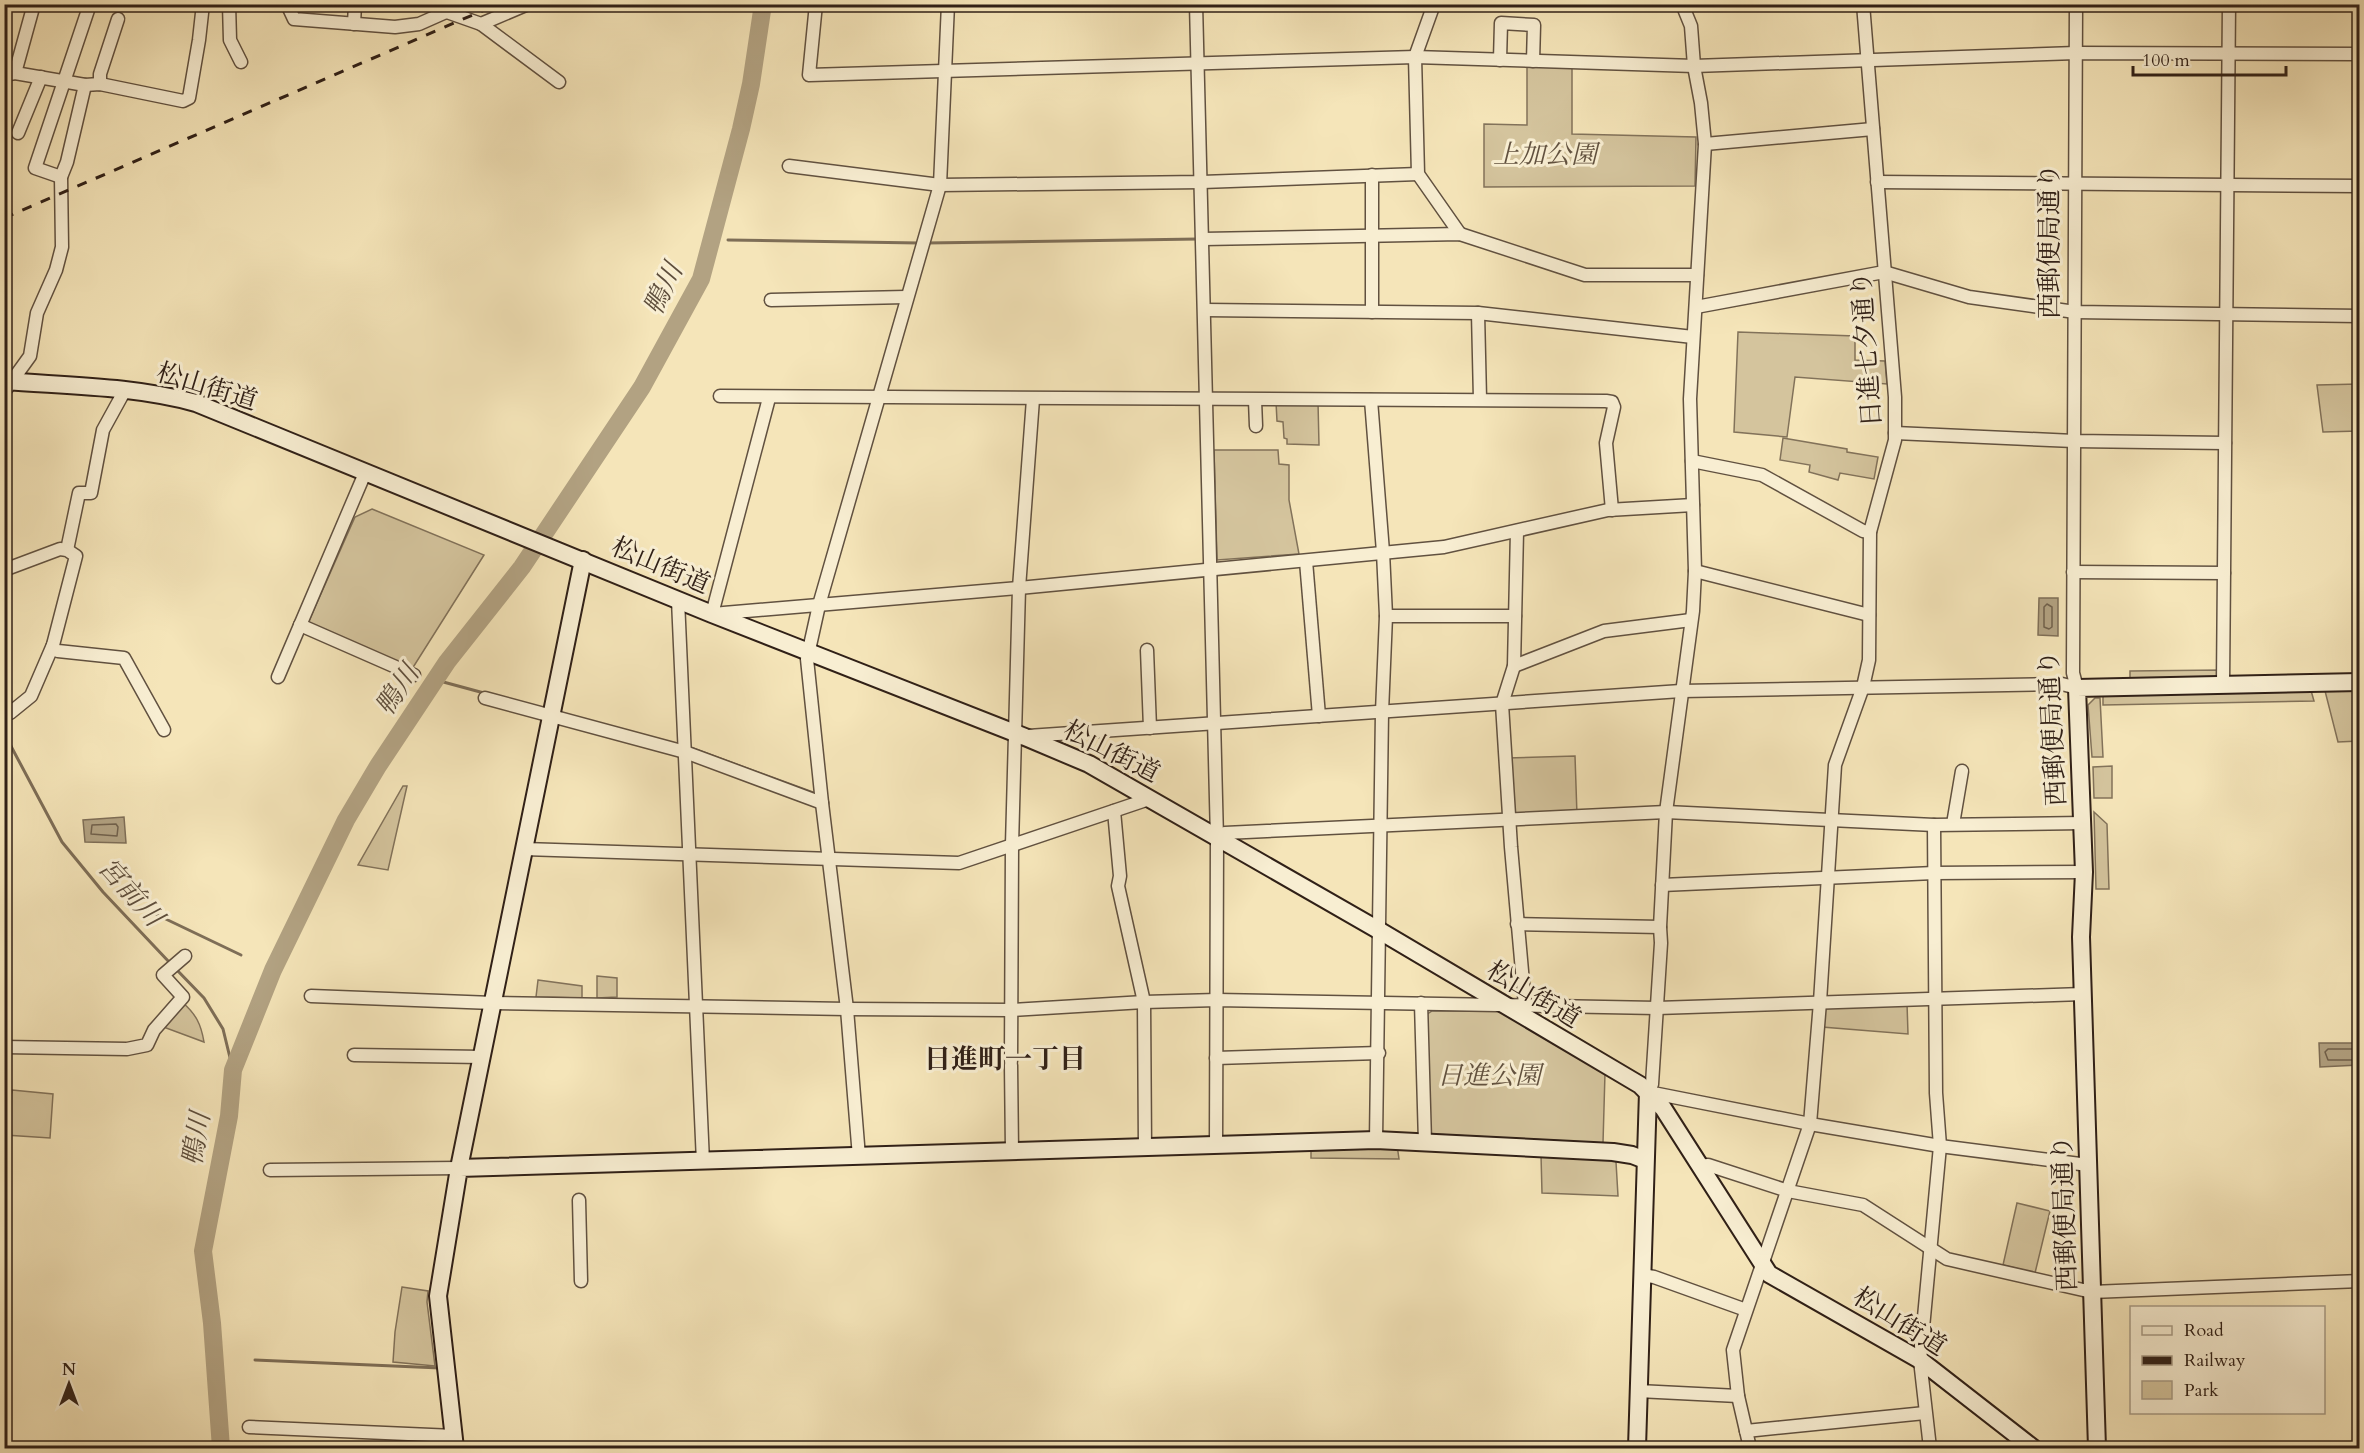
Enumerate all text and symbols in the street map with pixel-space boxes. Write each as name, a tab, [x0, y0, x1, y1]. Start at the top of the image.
scale bar	[2133, 39, 2286, 77]
text: 100 m	[2142, 48, 2190, 73]
park label: 上加公園	[1493, 137, 1601, 172]
street label: 西郵便局通り	[2032, 163, 2067, 319]
water label: 鴨川	[635, 254, 693, 322]
street label: 日進七夕通り	[1844, 270, 1889, 428]
street label: 松山街道	[152, 355, 262, 418]
street label: 松山街道	[606, 529, 716, 602]
street label: 西郵便局通り	[2031, 649, 2074, 807]
water label: 鴨川	[367, 655, 430, 723]
street label: 松山街道	[1057, 712, 1166, 791]
water label: 宮前川	[90, 850, 173, 937]
street label: 松山街道	[1480, 953, 1587, 1036]
district label: 日進町一丁目	[924, 1041, 1086, 1078]
park label: 日進公園	[1437, 1058, 1545, 1093]
water label: 鴨川	[174, 1106, 220, 1169]
street label: 西郵便局通り	[2044, 1134, 2085, 1292]
street label: 松山街道	[1846, 1279, 1953, 1364]
legend	[2130, 1306, 2325, 1414]
text: Road	[2184, 1318, 2224, 1343]
text: Railway	[2184, 1348, 2246, 1373]
north arrow	[39, 1354, 99, 1414]
text: N	[62, 1359, 76, 1381]
text: Park	[2184, 1378, 2219, 1403]

